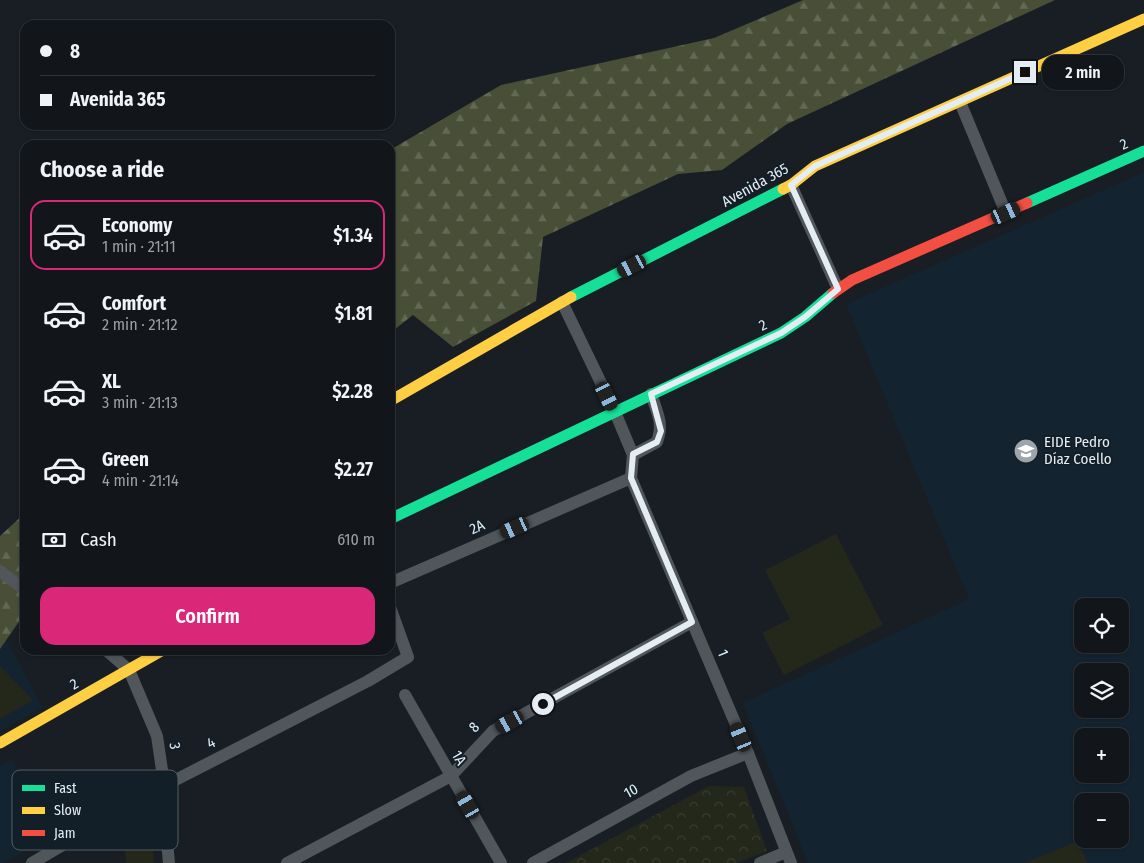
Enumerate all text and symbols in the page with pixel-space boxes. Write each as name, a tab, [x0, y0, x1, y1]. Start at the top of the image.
text: 8	[70, 40, 80, 63]
callout: 2 min	[1042, 54, 1125, 90]
route end	[1014, 61, 1036, 83]
text: 2 min	[1065, 63, 1101, 82]
text: Avenida 365	[70, 88, 166, 111]
street label: 2	[1117, 134, 1131, 154]
text: Choose a ride	[40, 156, 164, 183]
street label: Avenida 365	[718, 159, 792, 211]
car	[989, 200, 1022, 226]
icon: car	[42, 213, 87, 258]
text: Economy	[102, 214, 172, 237]
text: $1.34	[333, 224, 373, 247]
text: 1 min · 21:11	[102, 237, 176, 256]
car	[615, 253, 648, 279]
icon: car	[42, 291, 87, 336]
text: Comfort	[102, 292, 166, 315]
text: $1.81	[335, 302, 373, 325]
text: 2 min · 21:12	[102, 315, 177, 334]
street label: 2	[756, 315, 770, 335]
icon: car	[42, 369, 87, 414]
text: XL	[102, 370, 121, 393]
car	[593, 379, 620, 413]
text: $2.28	[332, 380, 373, 403]
text: 3 min · 21:13	[102, 393, 178, 412]
place label: EIDE Pedro Díaz Coello	[1044, 433, 1112, 468]
school or university icon: EIDE Pedro Díaz Coello	[1013, 438, 1039, 464]
icon: car	[42, 447, 87, 492]
text: Green	[102, 448, 149, 471]
text: $2.27	[334, 458, 373, 481]
text: 4 min · 21:14	[102, 471, 179, 490]
car	[498, 515, 531, 541]
street label: 2A	[467, 516, 487, 538]
icon: cash	[40, 526, 68, 554]
text: Cash	[80, 528, 117, 551]
text: 610 m	[337, 530, 375, 549]
button: Confirm	[40, 587, 375, 645]
map controls	[1074, 598, 1129, 848]
button: locate	[1074, 598, 1129, 653]
street label: 1	[714, 647, 732, 659]
button: layers	[1074, 663, 1129, 718]
street label: 2	[67, 674, 82, 693]
route start	[532, 693, 554, 715]
car	[493, 708, 526, 736]
street label: 8	[465, 718, 483, 736]
car	[728, 720, 753, 754]
button: +	[1074, 728, 1129, 783]
street label: 4	[204, 733, 218, 753]
street label: 3	[166, 741, 184, 751]
street label: 1A	[448, 748, 470, 769]
legend	[12, 770, 178, 850]
text: Fast	[54, 780, 77, 797]
street label: 10	[621, 780, 641, 802]
car	[454, 788, 481, 822]
button: −	[1074, 793, 1129, 848]
text: Slow	[54, 802, 81, 819]
text: Jam	[54, 825, 75, 842]

